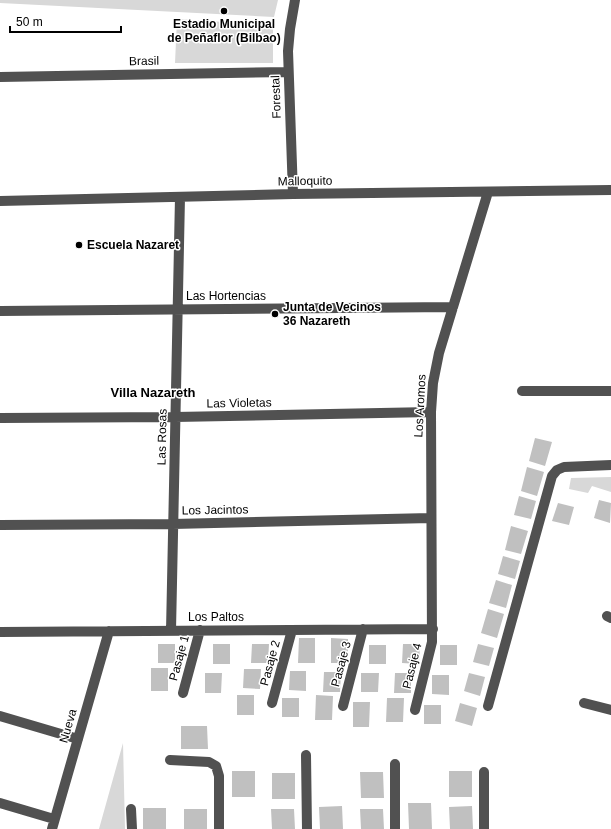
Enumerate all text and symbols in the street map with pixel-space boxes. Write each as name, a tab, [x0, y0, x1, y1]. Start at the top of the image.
marker: Estadio Municipal de Peñaflor (Bilbao)	[219, 6, 229, 16]
scale bar	[10, 8, 121, 34]
text: 50 m	[16, 15, 43, 29]
place label: Estadio Municipal de Peñaflor (Bilbao)	[167, 17, 281, 45]
street label: Brasil	[129, 54, 159, 68]
street label: Forestal	[268, 75, 284, 119]
street label: Malloquito	[278, 174, 333, 188]
place label: Escuela Nazaret	[87, 238, 179, 252]
marker: Escuela Nazaret	[74, 240, 84, 250]
street label: Las Hortencias	[186, 289, 266, 303]
place label: Junta de Vecinos 36 Nazareth	[283, 300, 381, 328]
marker: Junta de Vecinos 36 Nazareth	[270, 309, 280, 319]
street label: Los Aromos	[411, 374, 429, 438]
district label: Villa Nazareth	[110, 385, 196, 400]
street label: Las Violetas	[206, 395, 272, 411]
street label: Las Rosas	[155, 409, 169, 465]
street label: Los Jacintos	[182, 502, 248, 518]
street label: Los Paltos	[188, 610, 244, 624]
street label: Pasaje 1	[166, 633, 192, 682]
street label: Pasaje 2	[257, 638, 283, 687]
street label: Pasaje 3	[328, 639, 354, 688]
street label: Pasaje 4	[400, 641, 425, 690]
street label: Nueva	[56, 707, 80, 745]

